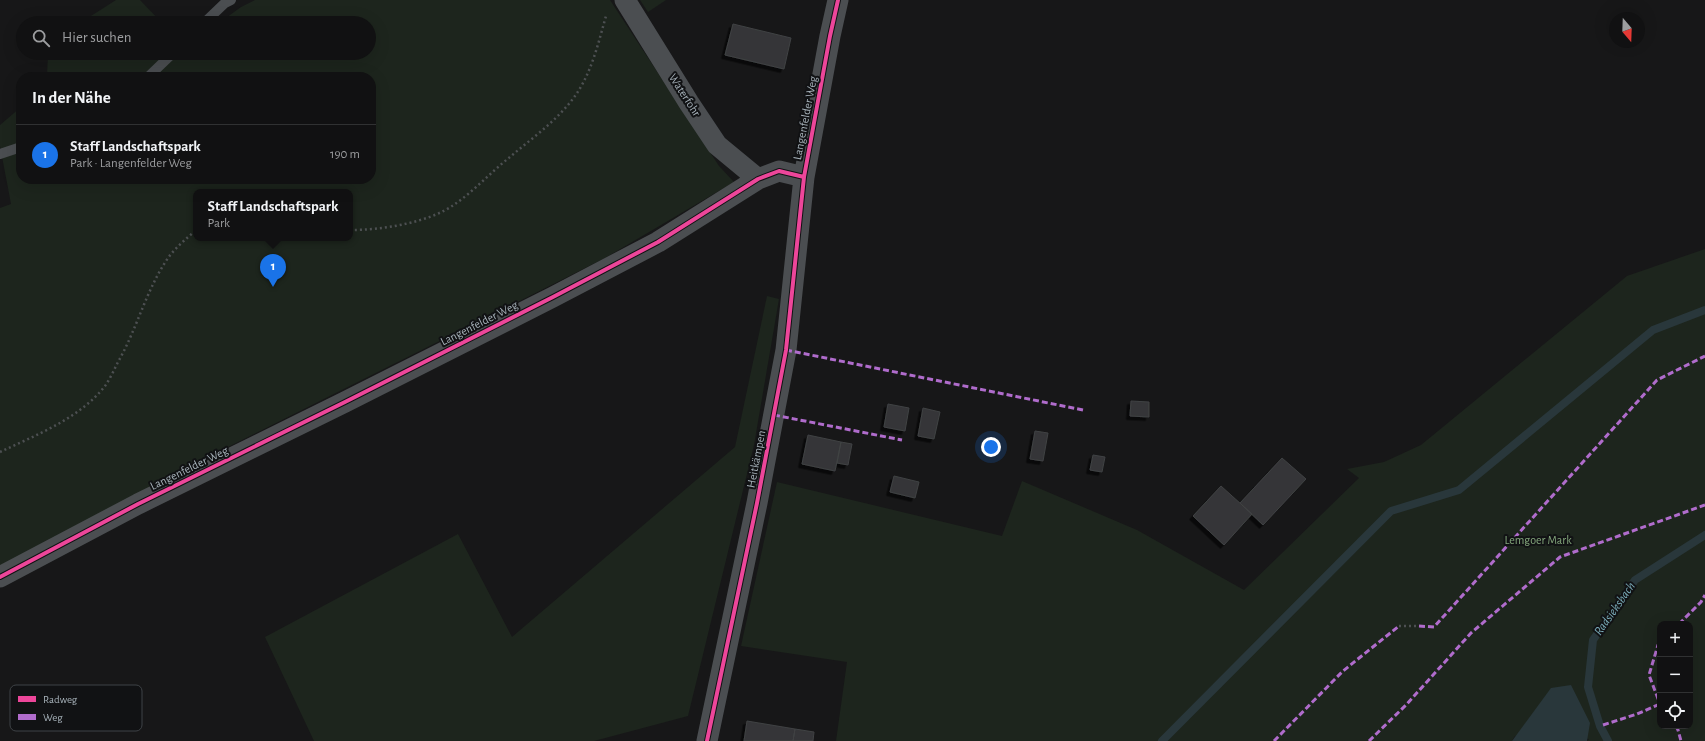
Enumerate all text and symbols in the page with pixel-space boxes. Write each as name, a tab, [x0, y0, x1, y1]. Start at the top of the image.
north arrow	[1609, 12, 1645, 48]
search box	[16, 16, 376, 60]
icon: search	[30, 27, 52, 49]
text: Hier suchen	[62, 30, 132, 45]
street label: Waterfohr	[667, 72, 703, 118]
street label: Langenfelder Weg	[791, 75, 819, 161]
text: In der Nähe	[32, 89, 111, 106]
text: Staff Landschaftspark	[70, 139, 201, 154]
text: 1	[43, 148, 47, 161]
text: 190 m	[330, 148, 360, 161]
text: Park · Langenfelder Weg	[70, 157, 192, 170]
popup	[193, 189, 353, 241]
text: Staff Landschaftspark	[208, 199, 338, 214]
text: Park	[208, 217, 230, 230]
pin: 1	[260, 254, 286, 287]
street label: Langenfelder Weg	[438, 298, 520, 348]
street label: Heitkämpen	[745, 429, 767, 489]
your location	[981, 437, 1001, 457]
street label: Langenfelder Weg	[148, 444, 230, 492]
park label: Lemgoer Mark	[1504, 534, 1572, 546]
water label: Radsieksbach	[1592, 580, 1638, 638]
map controls	[1657, 621, 1693, 729]
button: +	[1657, 621, 1693, 657]
button: −	[1657, 657, 1693, 693]
legend	[10, 685, 142, 731]
button: locate	[1657, 693, 1693, 729]
text: Radweg	[43, 694, 78, 705]
text: Weg	[43, 712, 63, 723]

